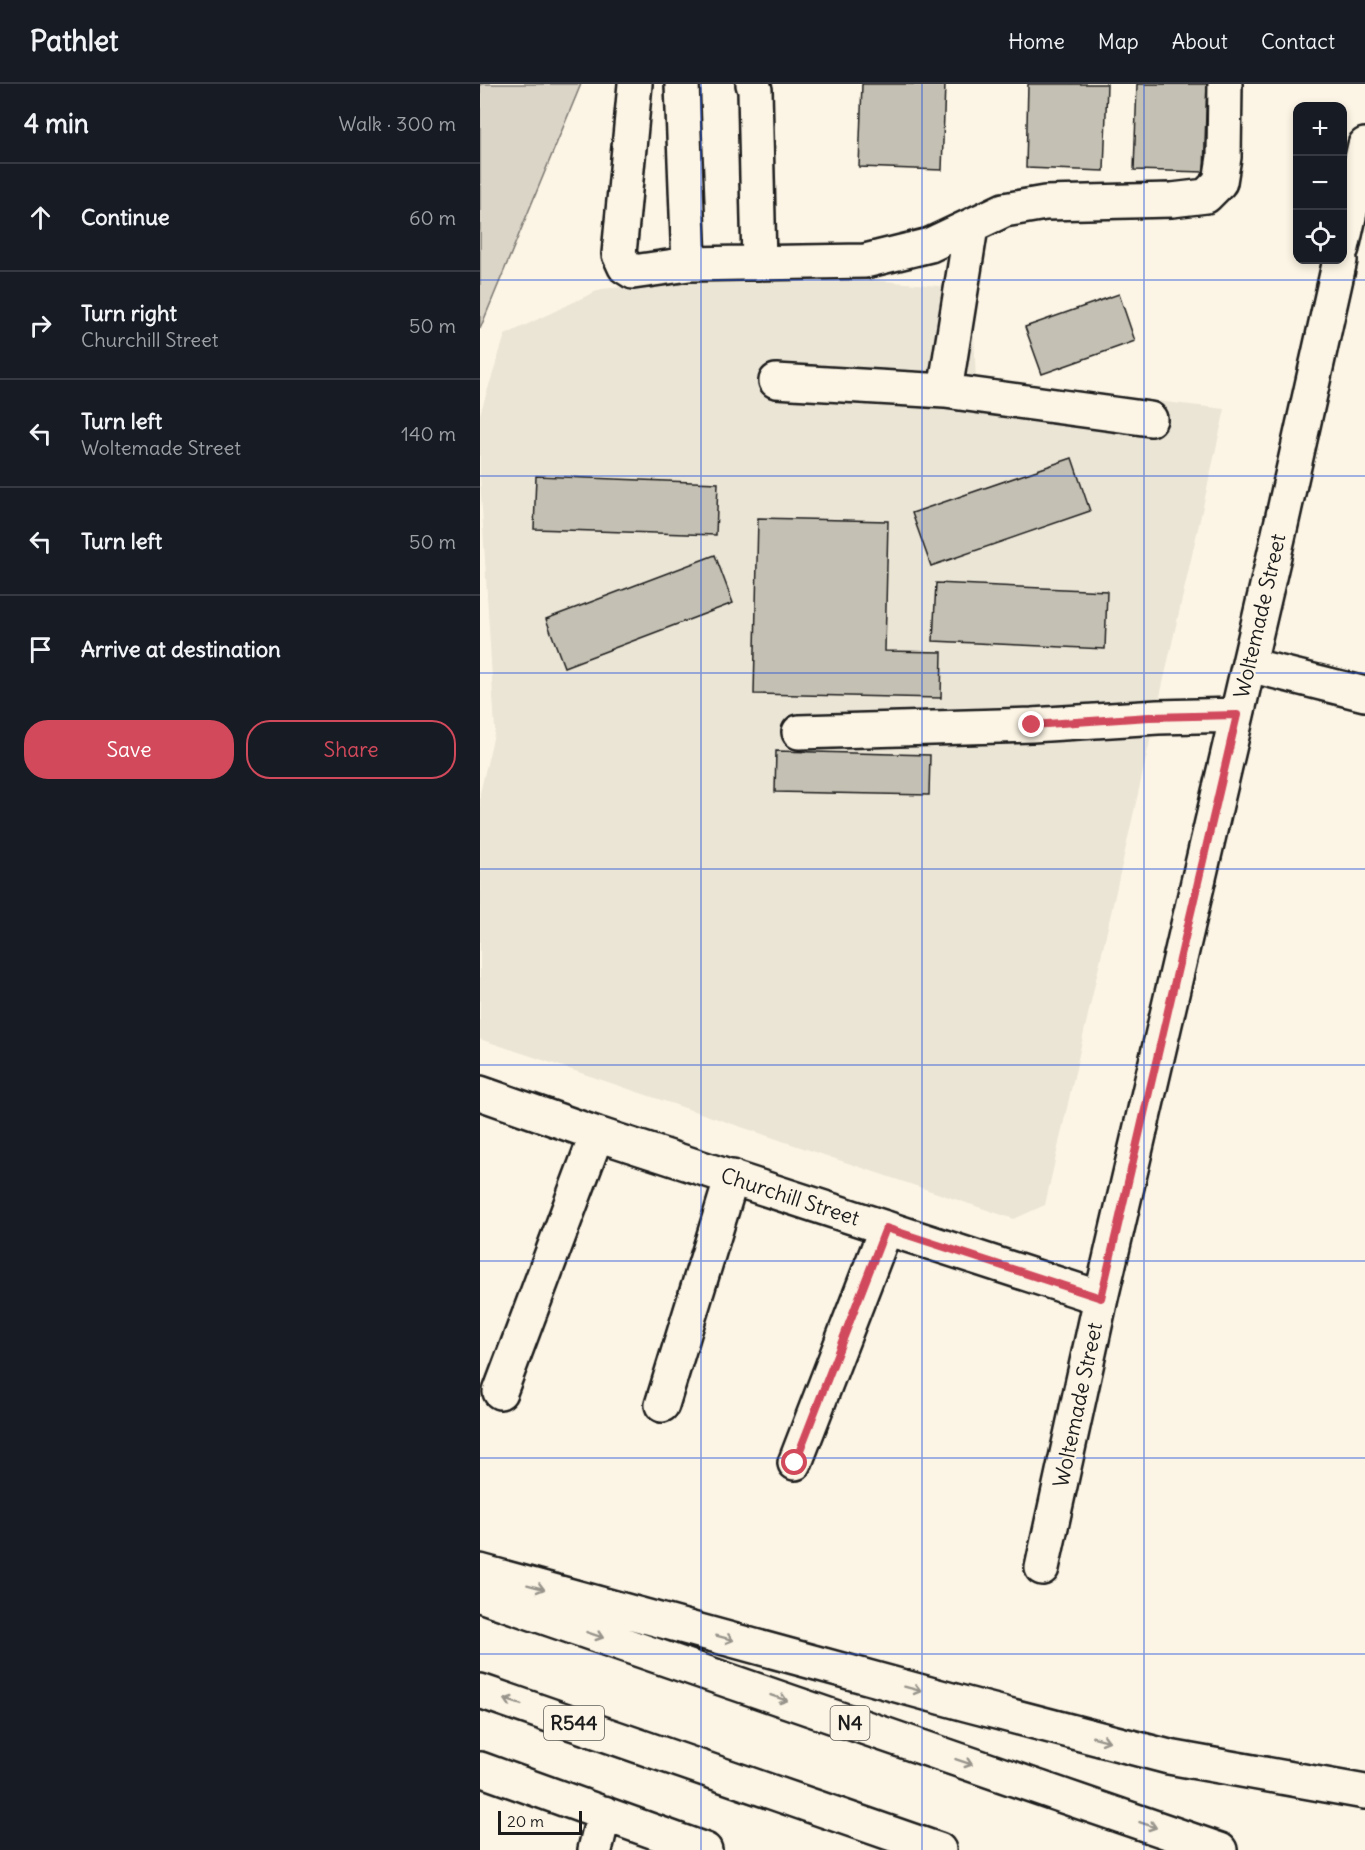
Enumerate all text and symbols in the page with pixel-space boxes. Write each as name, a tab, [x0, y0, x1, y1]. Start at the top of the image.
text: Pathlet	[30, 23, 119, 59]
text: Home	[1008, 28, 1065, 55]
text: Map	[1098, 28, 1139, 55]
text: About	[1172, 28, 1228, 55]
text: Contact	[1261, 28, 1335, 55]
map controls	[1293, 102, 1347, 264]
button: +	[1293, 102, 1347, 156]
text: 4 min	[24, 107, 89, 140]
text: Walk · 300 m	[338, 111, 456, 136]
button: −	[1293, 156, 1347, 210]
icon: ahead	[24, 201, 57, 234]
text: Continue	[81, 203, 170, 231]
text: 60 m	[409, 205, 456, 230]
button: locate	[1293, 210, 1347, 264]
text: Turn right	[81, 299, 177, 327]
icon: right	[24, 309, 57, 342]
text: 50 m	[409, 313, 456, 338]
text: Churchill Street	[81, 327, 219, 352]
text: Turn left	[81, 407, 162, 435]
icon: left	[24, 417, 57, 450]
text: 140 m	[401, 421, 456, 446]
text: Woltemade Street	[81, 435, 241, 460]
icon: left	[24, 525, 57, 558]
text: Turn left	[81, 527, 162, 555]
text: 50 m	[409, 529, 456, 554]
street label: Woltemade Street	[1227, 531, 1292, 701]
icon: arrive	[24, 633, 57, 666]
text: Arrive at destination	[81, 635, 281, 663]
route end	[1018, 711, 1044, 737]
button: Save	[24, 720, 234, 779]
button: Share	[246, 720, 456, 779]
street label: Churchill Street	[717, 1161, 863, 1232]
street label: Woltemade Street	[1047, 1320, 1108, 1490]
route start	[781, 1449, 807, 1475]
one-way arrow	[527, 1581, 546, 1593]
one-way arrow	[585, 1630, 604, 1641]
one-way arrow	[715, 1633, 734, 1644]
one-way arrow	[903, 1684, 922, 1695]
one-way arrow	[769, 1694, 788, 1705]
one-way arrow	[504, 1696, 523, 1707]
road number: R544	[544, 1706, 604, 1740]
road number: N4	[830, 1706, 869, 1740]
one-way arrow	[1091, 1733, 1110, 1745]
one-way arrow	[954, 1757, 973, 1768]
scale bar	[498, 1808, 582, 1836]
text: 20 m	[507, 1811, 544, 1831]
one-way arrow	[1138, 1821, 1157, 1832]

